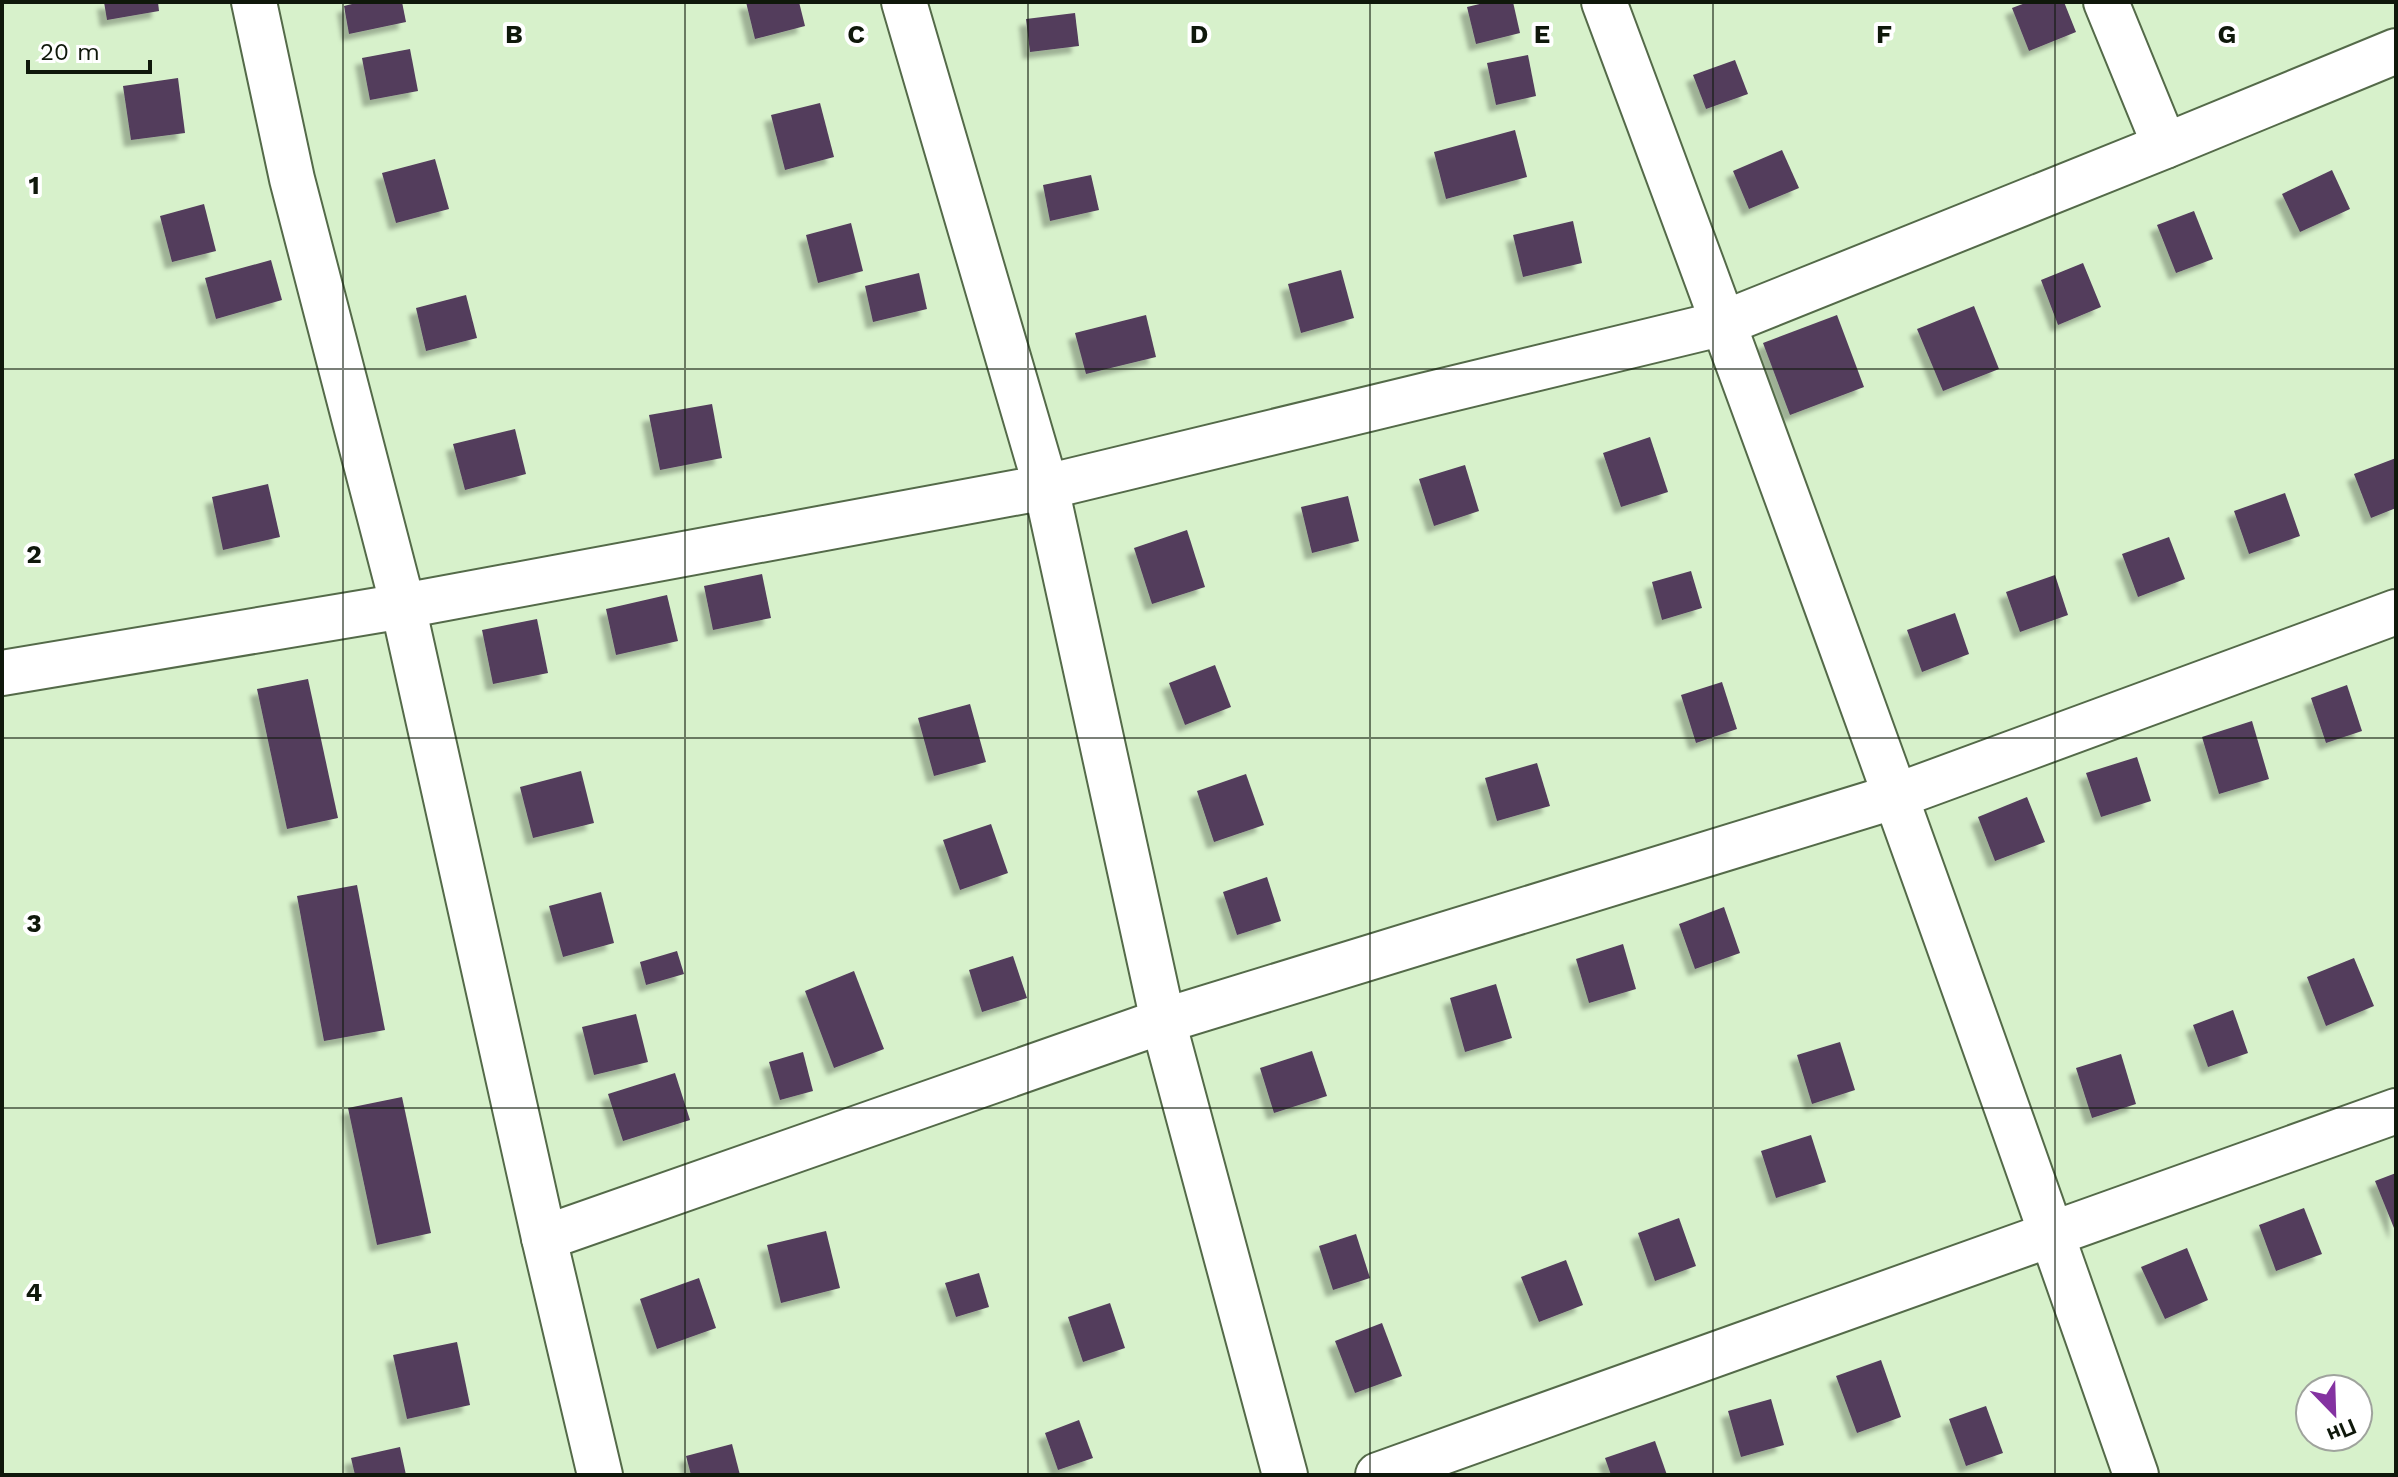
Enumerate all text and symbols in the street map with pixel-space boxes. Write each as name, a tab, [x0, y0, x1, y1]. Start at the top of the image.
text: B	[505, 19, 523, 49]
text: C	[847, 19, 865, 49]
text: D	[1190, 19, 1208, 49]
text: E	[1534, 19, 1550, 49]
text: F	[1876, 19, 1892, 49]
text: G	[2218, 19, 2236, 49]
scale bar	[28, 24, 150, 74]
text: 20 m	[40, 38, 100, 66]
text: 1	[28, 170, 40, 200]
text: 2	[26, 539, 42, 569]
text: 3	[26, 908, 42, 938]
text: 4	[26, 1277, 43, 1307]
north arrow	[2294, 1373, 2374, 1453]
text: Пн	[2323, 1414, 2360, 1448]

